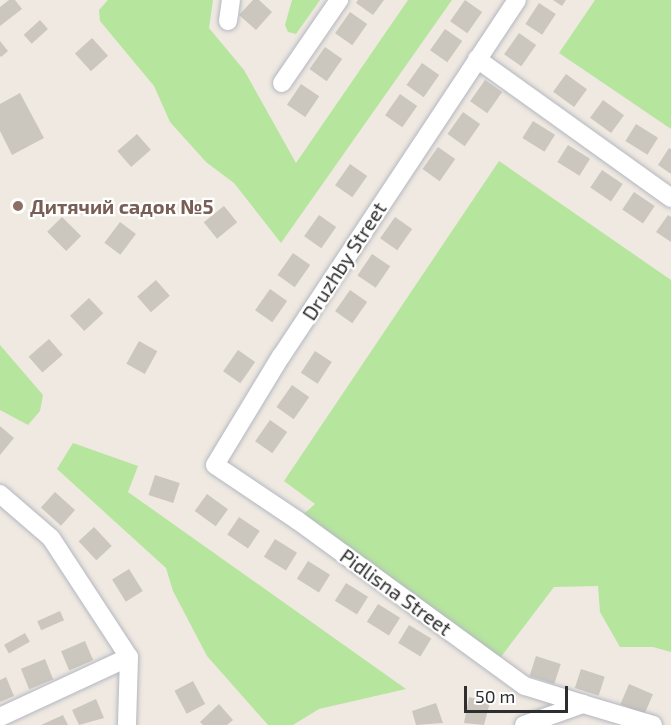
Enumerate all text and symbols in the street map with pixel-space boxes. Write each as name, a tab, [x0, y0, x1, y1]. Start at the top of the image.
place label: Дитячий садок №5	[30, 194, 213, 218]
street label: Druzhby Street	[297, 197, 391, 325]
marker: Дитячий садок №5	[11, 199, 25, 213]
street label: Pidlisna Street	[336, 544, 456, 640]
scale bar	[467, 674, 570, 712]
text: 50 m	[475, 685, 515, 707]

